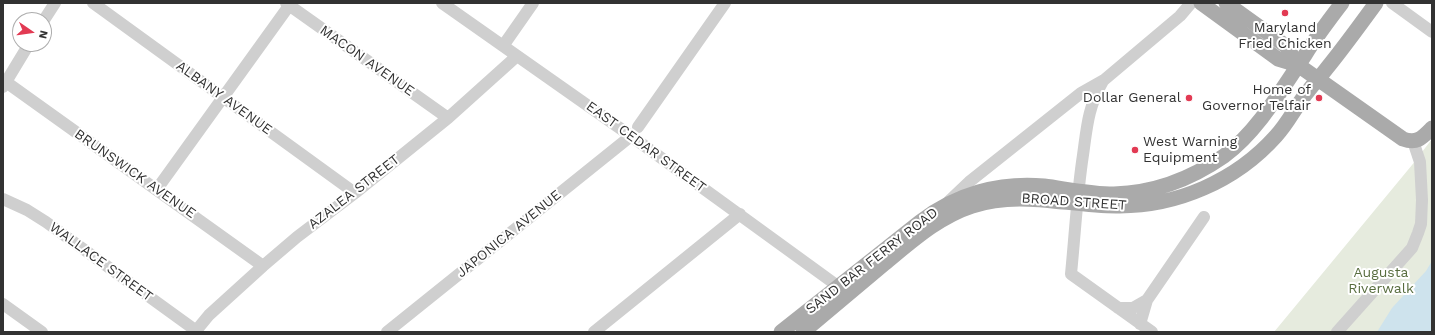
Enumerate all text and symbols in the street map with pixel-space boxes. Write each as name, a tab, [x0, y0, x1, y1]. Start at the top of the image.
marker: Maryland Fried Chicken	[1280, 8, 1290, 18]
north arrow	[12, 12, 52, 52]
place label: Maryland Fried Chicken	[1238, 20, 1332, 52]
street label: MACON AVENUE	[316, 22, 418, 100]
text: N	[36, 29, 50, 40]
street label: ALBANY AVENUE	[173, 58, 275, 138]
place label: Home of Governor Telfair	[1202, 82, 1311, 114]
place label: Dollar General	[1083, 90, 1181, 106]
marker: Dollar General	[1184, 93, 1194, 103]
marker: Home of Governor Telfair	[1314, 93, 1324, 103]
street label: EAST CEDAR STREET	[583, 98, 709, 196]
street label: BRUNSWICK AVENUE	[71, 126, 199, 222]
place label: West Warning Equipment	[1143, 134, 1237, 166]
marker: West Warning Equipment	[1130, 145, 1140, 155]
street label: AZALEA STREET	[305, 151, 403, 233]
street label: JAPONICA AVENUE	[453, 187, 565, 281]
street label: BROAD STREET	[1021, 190, 1127, 214]
street label: SAND BAR FERRY ROAD	[803, 204, 941, 318]
street label: WALLACE STREET	[46, 219, 156, 305]
park label: Augusta Riverwalk	[1348, 265, 1414, 298]

